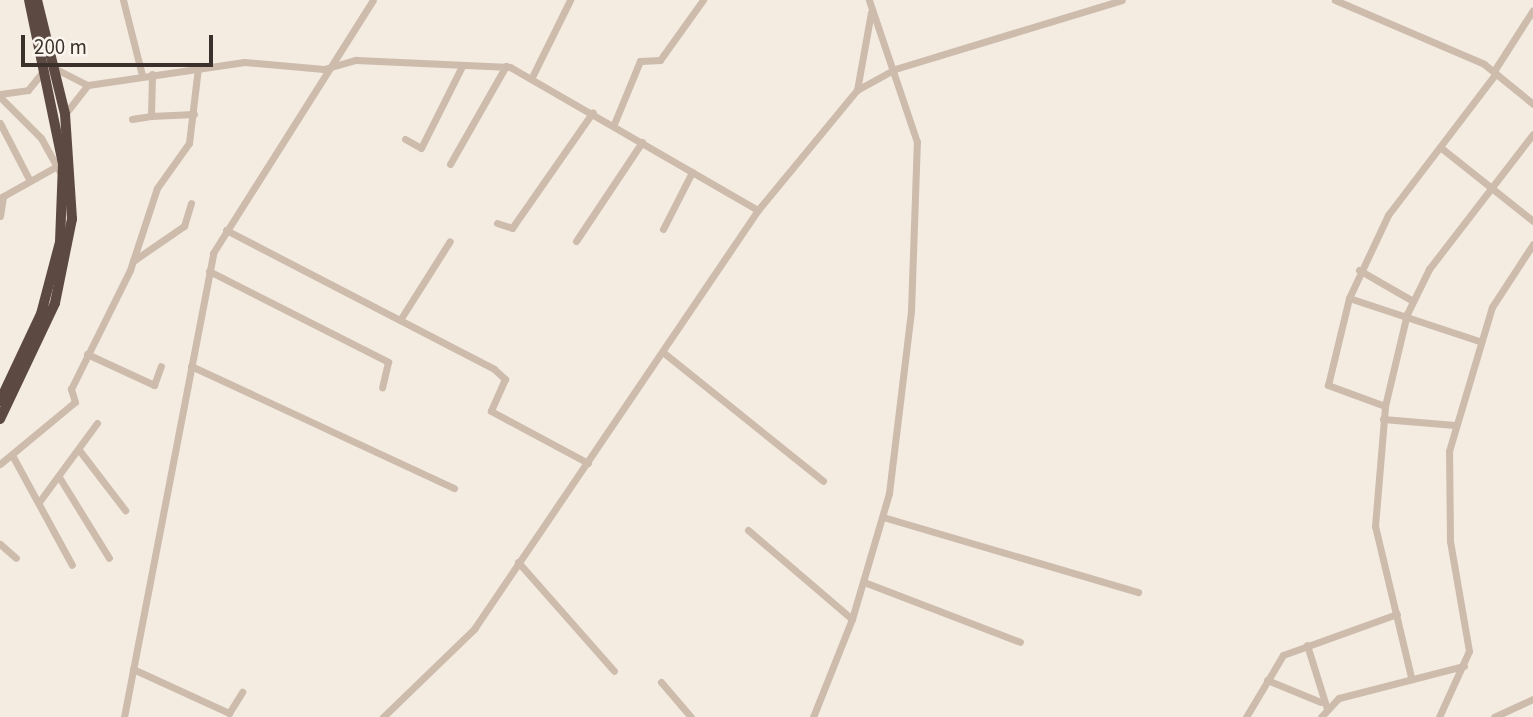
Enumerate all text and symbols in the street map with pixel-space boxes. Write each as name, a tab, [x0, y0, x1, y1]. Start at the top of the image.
scale bar	[24, 21, 217, 65]
text: 200 m	[34, 32, 87, 62]

